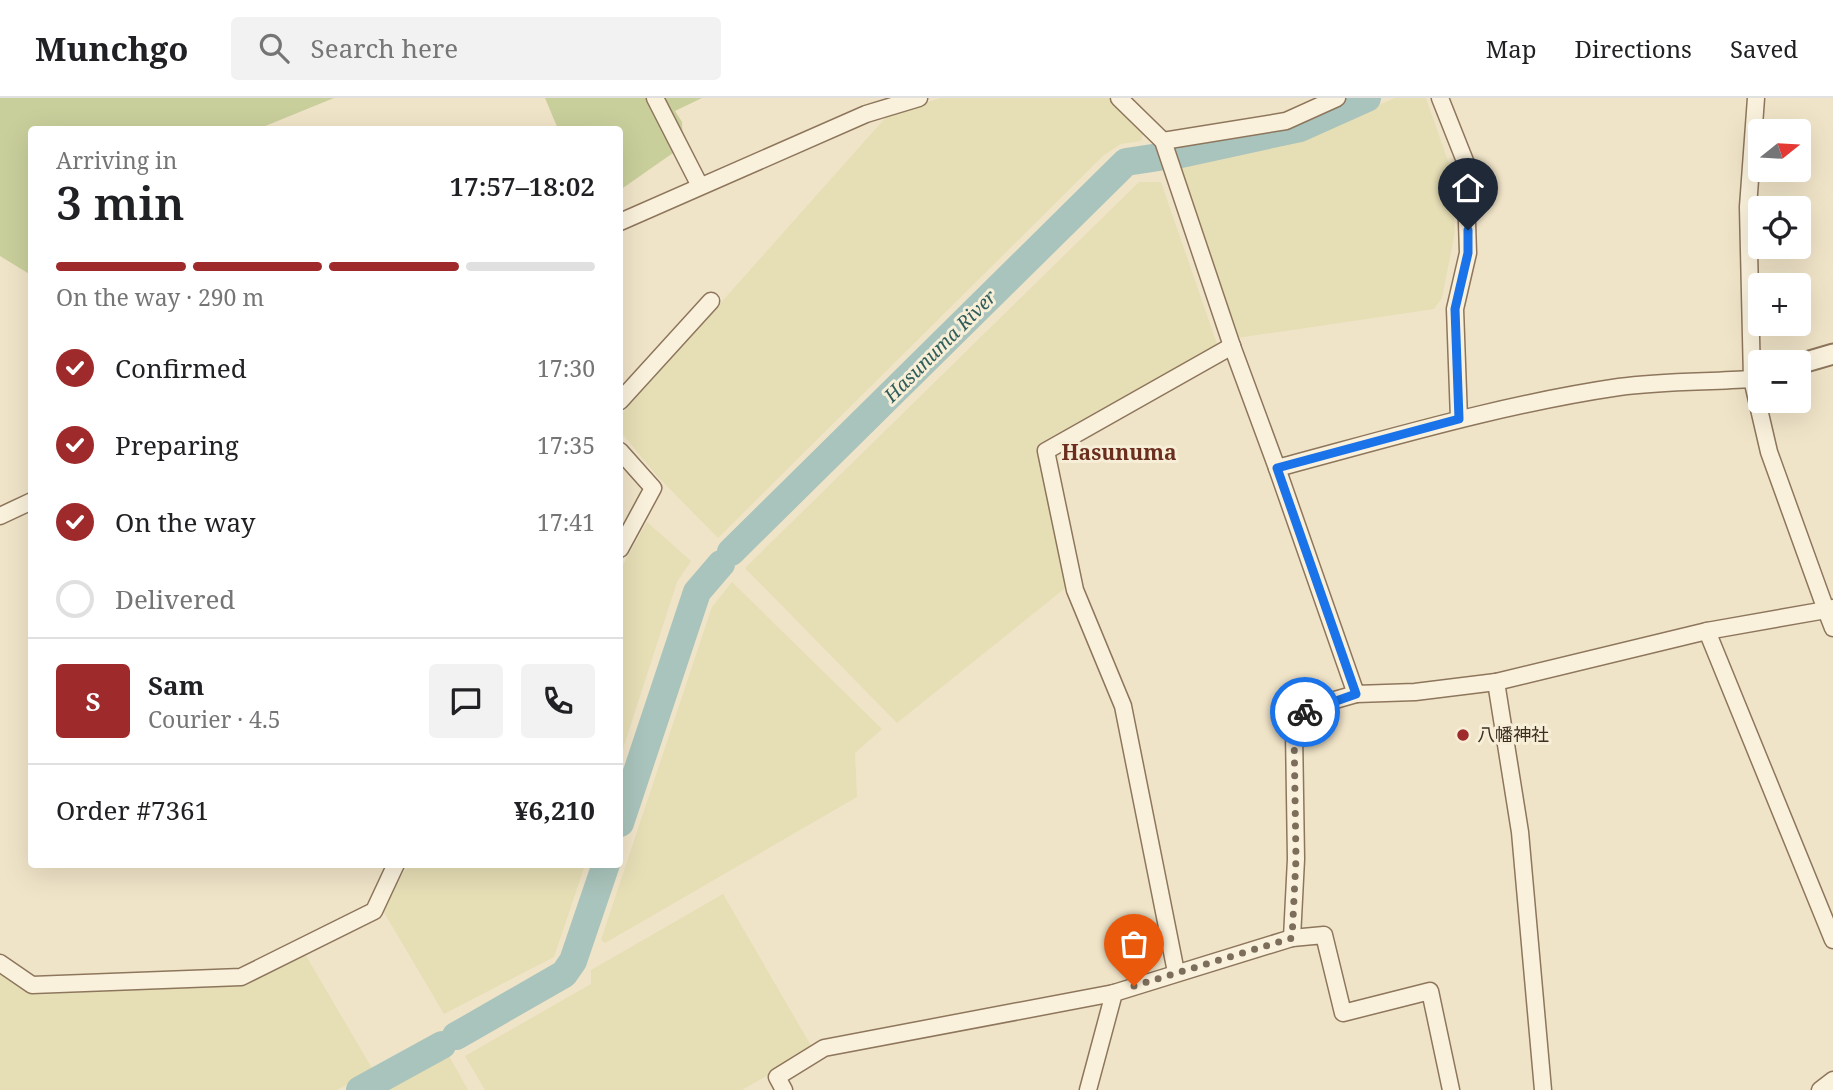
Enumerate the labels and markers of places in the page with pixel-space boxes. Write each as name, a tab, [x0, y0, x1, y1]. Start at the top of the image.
pin	[1438, 158, 1498, 230]
place label: 八幡神社	[1477, 722, 1549, 746]
marker: 八幡神社	[1455, 727, 1471, 743]
pin	[1104, 914, 1164, 986]

